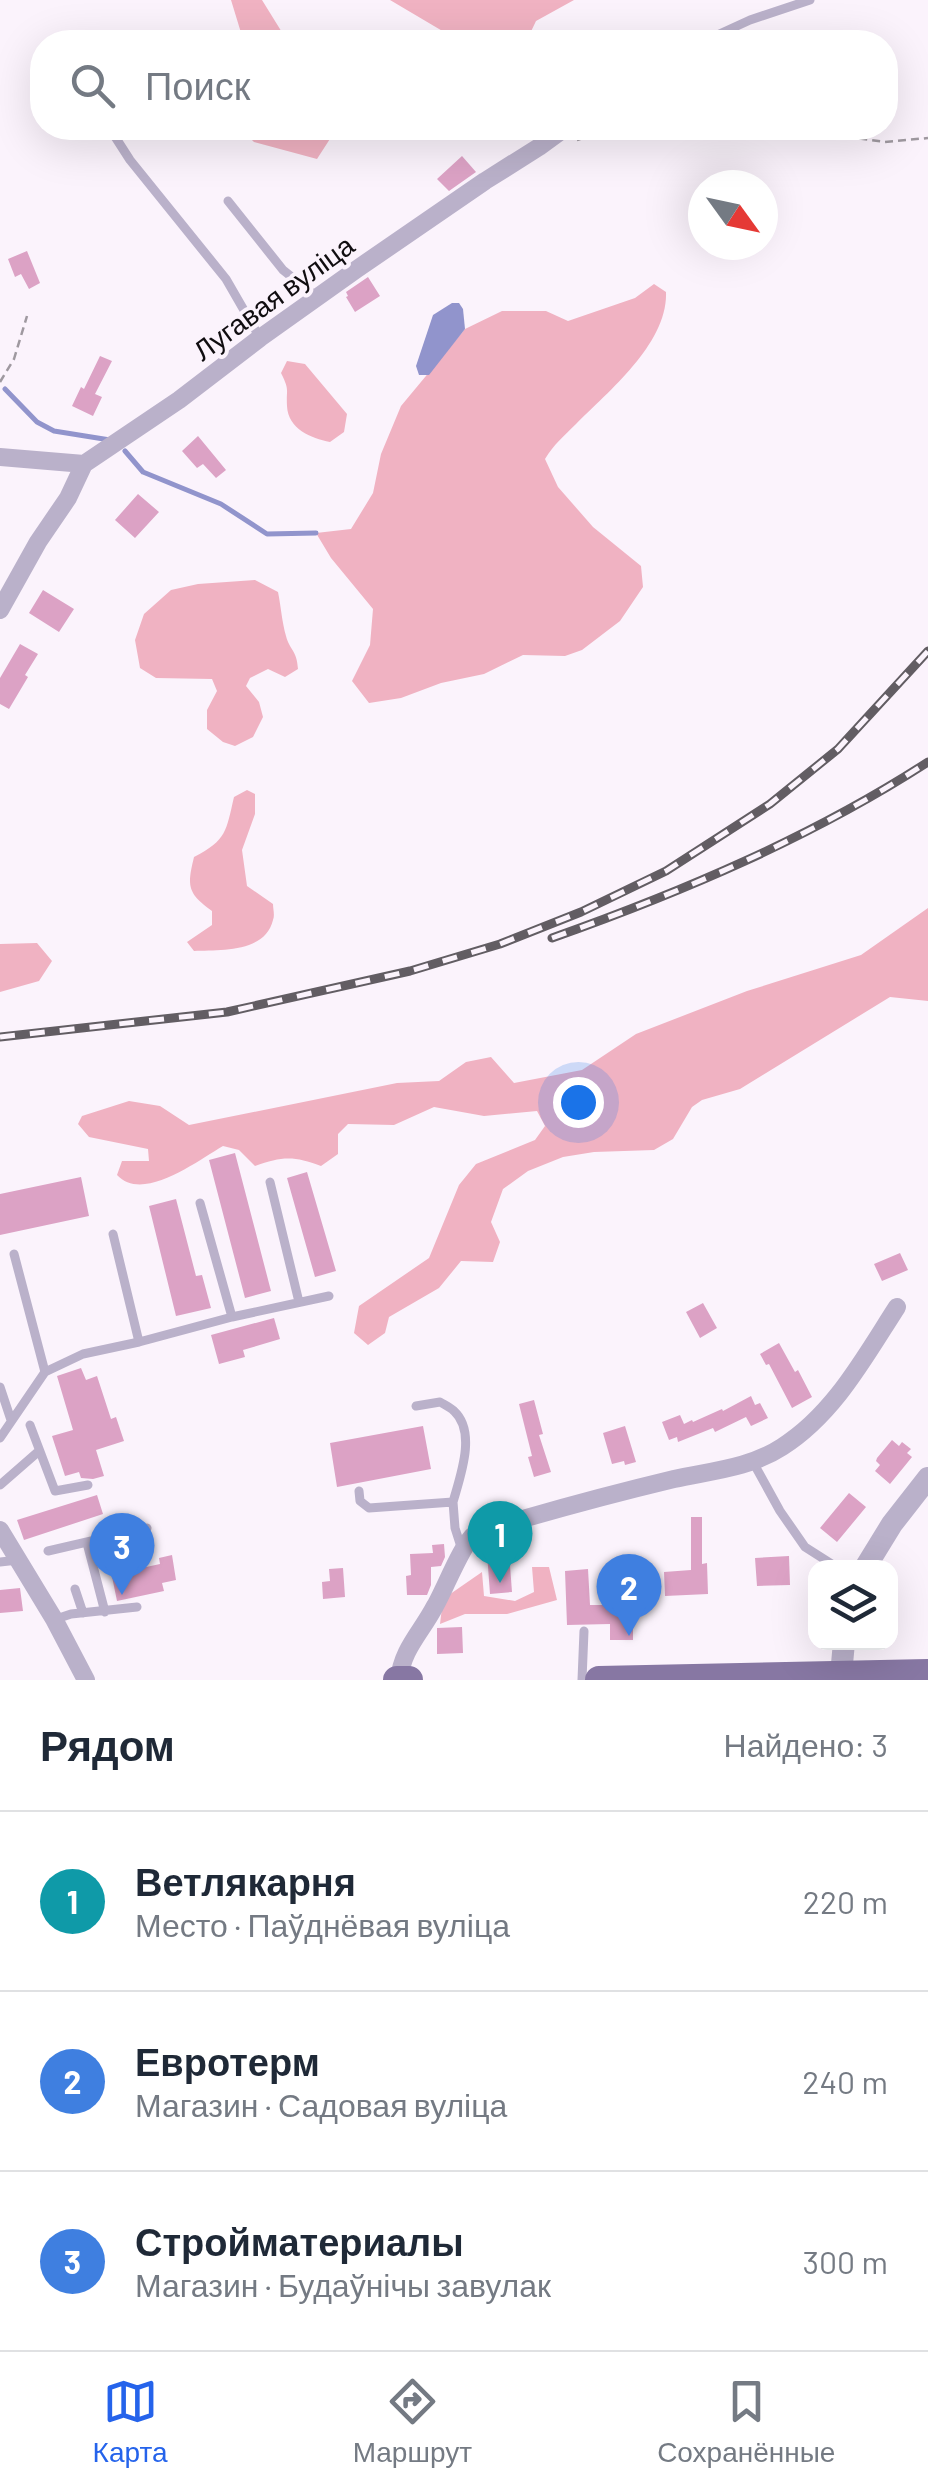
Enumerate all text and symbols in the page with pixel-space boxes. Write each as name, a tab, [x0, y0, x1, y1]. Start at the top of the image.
search box	[30, 30, 898, 140]
icon: search	[65, 58, 120, 113]
text: Поиск	[145, 62, 250, 108]
north arrow	[688, 170, 778, 260]
street label: Лугавая вуліца	[186, 227, 360, 367]
your location	[553, 1077, 604, 1128]
pin: 1	[468, 1500, 532, 1583]
pin: 3	[90, 1512, 154, 1595]
pin: 2	[596, 1554, 662, 1636]
map controls	[808, 1560, 898, 1650]
button: layers	[808, 1560, 898, 1650]
text: Рядом	[40, 1719, 175, 1769]
text: Найдено: 3	[724, 1725, 888, 1763]
text: Ветлякарня	[135, 1858, 356, 1904]
text: 1	[67, 1882, 78, 1920]
text: 220 m	[803, 1882, 888, 1920]
text: Место · Паўднёвая вуліца	[135, 1905, 510, 1943]
text: Евротерм	[135, 2038, 320, 2084]
text: 2	[64, 2062, 81, 2100]
text: 240 m	[802, 2062, 888, 2100]
text: Магазин · Садовая вуліца	[135, 2085, 507, 2123]
text: Стройматериалы	[135, 2218, 464, 2264]
text: 3	[64, 2242, 81, 2280]
text: 300 m	[802, 2242, 888, 2280]
text: Магазин · Будаўнічы завулак	[135, 2265, 551, 2303]
tab: Карта	[93, 2374, 168, 2469]
tab: Маршрут	[353, 2374, 472, 2469]
tab: Сохранённые	[657, 2374, 835, 2469]

